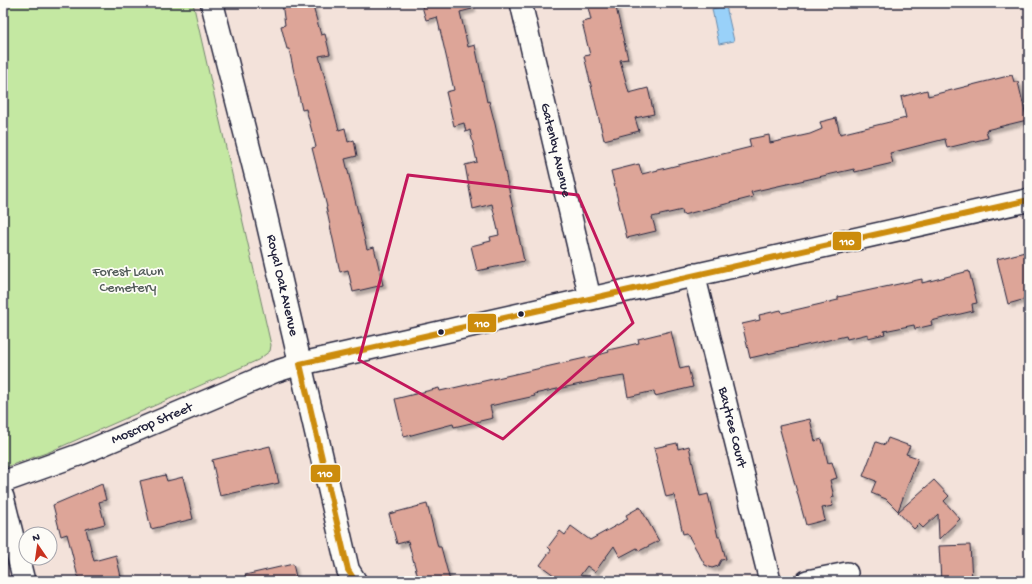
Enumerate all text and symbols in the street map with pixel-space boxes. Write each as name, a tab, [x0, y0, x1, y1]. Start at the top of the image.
street label: Gatenby Avenue	[536, 101, 575, 199]
line badge: 110	[832, 231, 862, 251]
street label: Royal Oak Avenue	[262, 233, 302, 339]
text: 110	[838, 237, 855, 249]
park label: Forest Lawn Cemetery	[91, 264, 164, 297]
unlabelled marker	[516, 309, 526, 319]
line badge: 110	[467, 313, 497, 333]
text: 110	[473, 319, 490, 331]
unlabelled marker	[436, 327, 446, 337]
street label: Baytree Court	[714, 384, 750, 471]
street label: Moscrop Street	[109, 399, 196, 449]
line badge: 110	[310, 464, 341, 483]
text: 110	[316, 469, 333, 481]
north arrow	[18, 526, 58, 566]
text: N	[31, 532, 41, 545]

